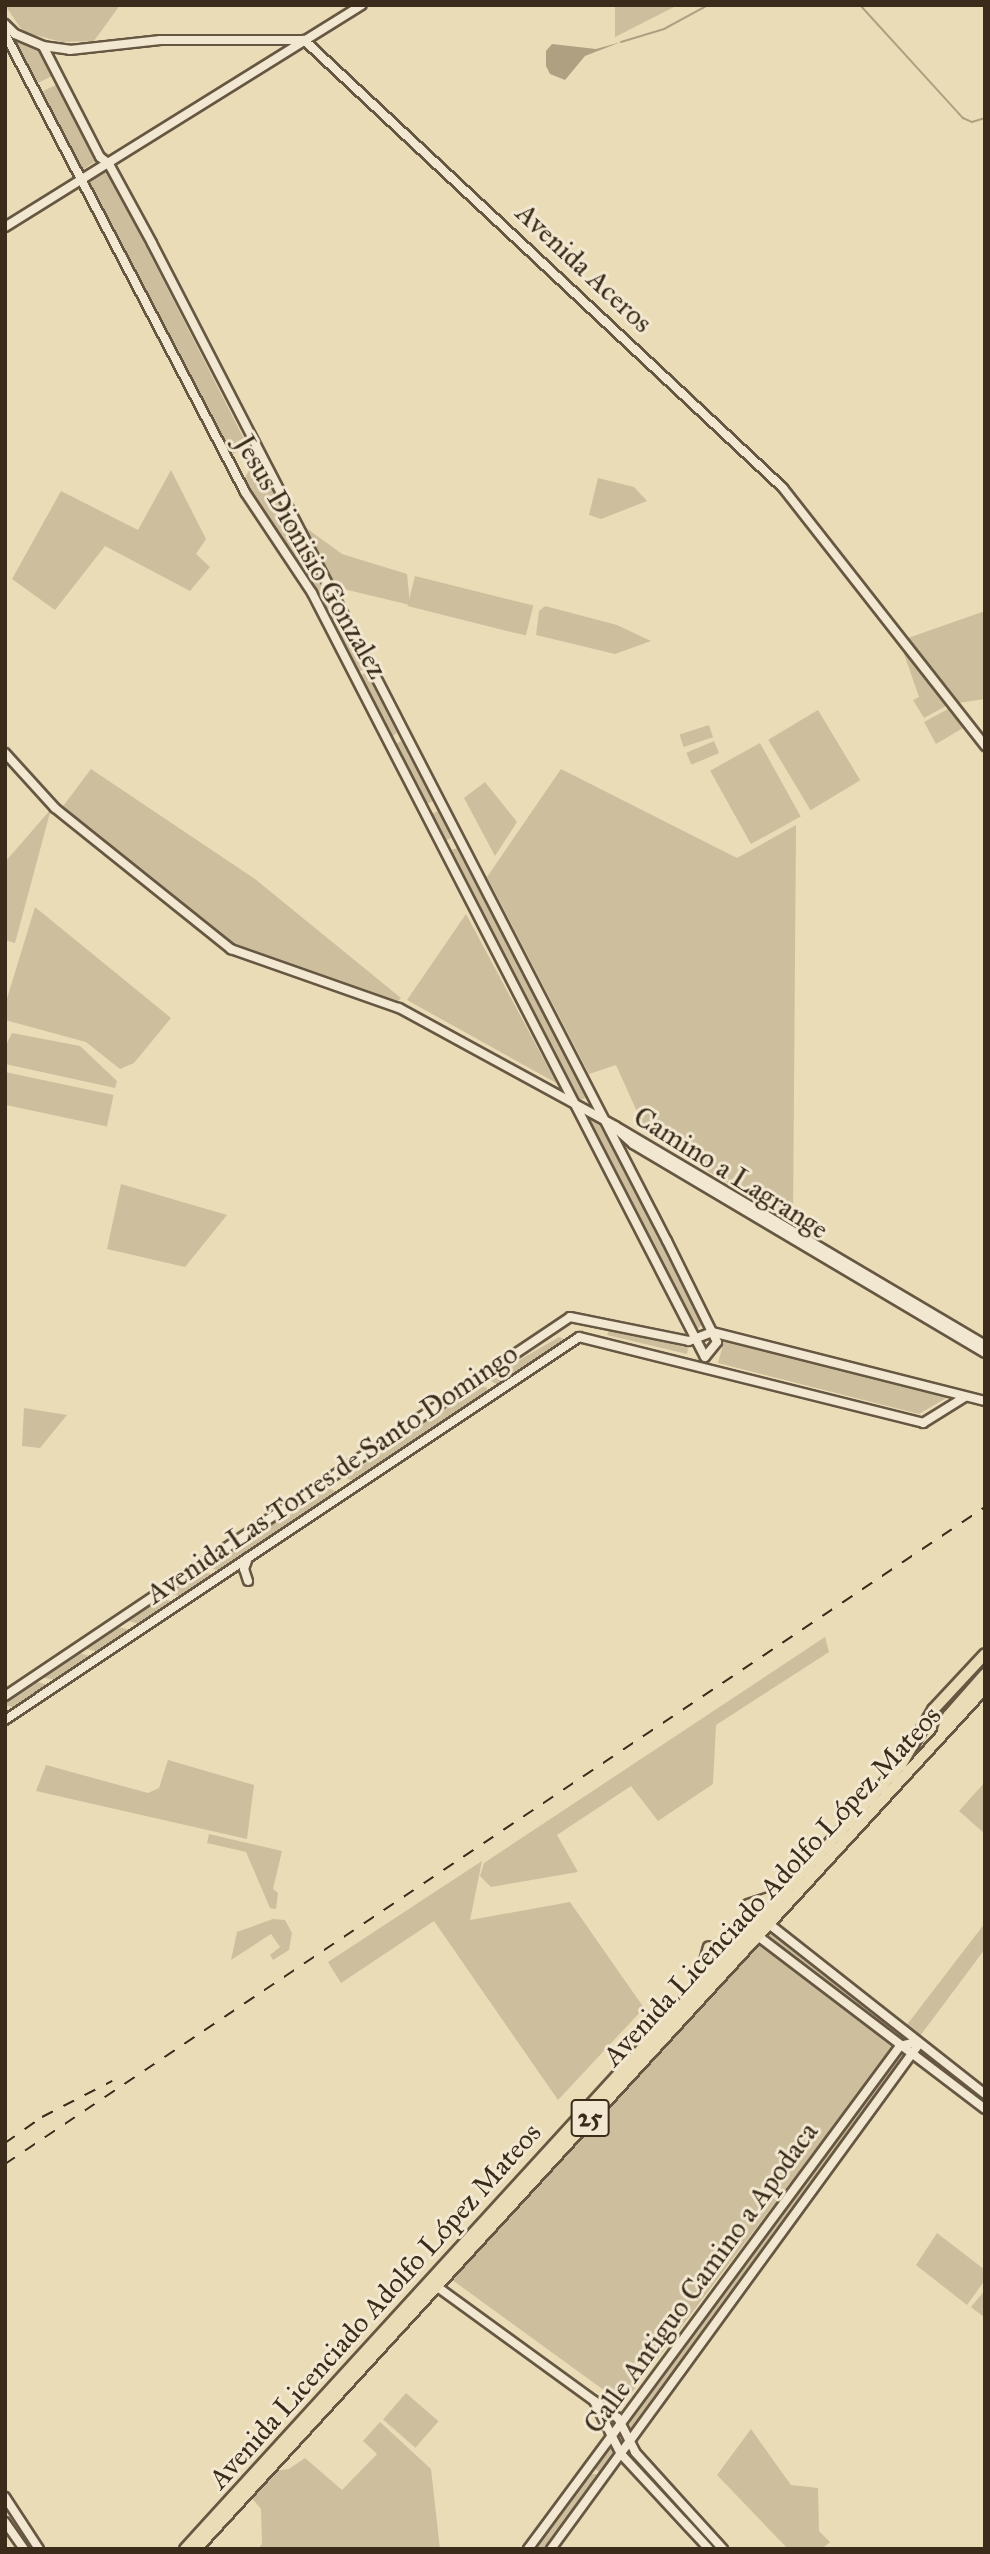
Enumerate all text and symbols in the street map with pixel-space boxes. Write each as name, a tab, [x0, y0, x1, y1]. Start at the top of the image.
street label: Avenida Aceros	[509, 196, 659, 340]
street label: Jesus Dionisio Gonzalez	[228, 429, 394, 685]
street label: Camino a Lagrange	[627, 1100, 835, 1246]
street label: Avenida Las Torres de Santo Domingo	[140, 1337, 524, 1611]
street label: Avenida Licenciado Adolfo López Mateos	[596, 1699, 948, 2073]
road number: 25	[569, 2096, 611, 2140]
street label: Avenida Licenciado Adolfo López Mateos	[202, 2116, 548, 2496]
street label: Calle Antiguo Camino a Apodaca	[577, 2116, 825, 2440]

